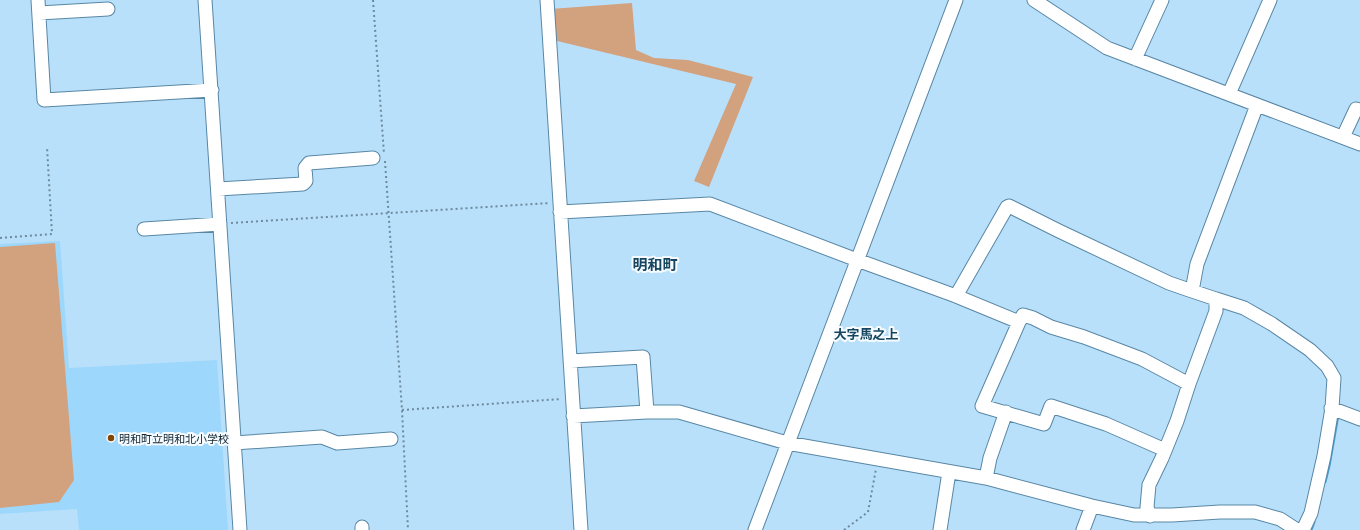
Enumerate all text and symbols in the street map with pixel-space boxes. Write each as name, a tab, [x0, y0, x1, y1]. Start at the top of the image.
district label: 明和町	[632, 254, 678, 274]
district label: 大字馬之上	[833, 325, 899, 343]
place label: 明和町立明和北小学校	[119, 431, 229, 446]
marker: 明和町立明和北小学校	[106, 433, 116, 443]

